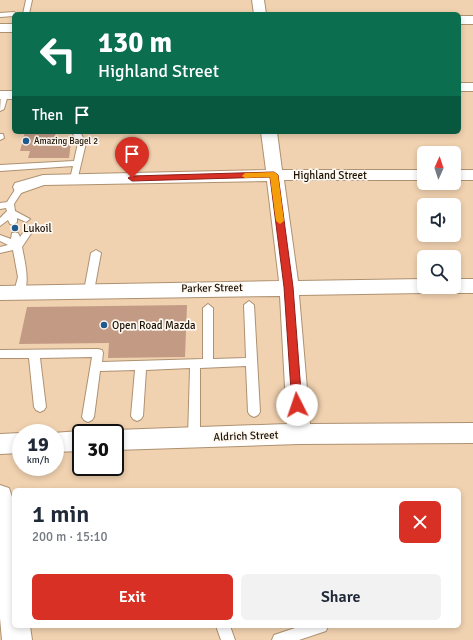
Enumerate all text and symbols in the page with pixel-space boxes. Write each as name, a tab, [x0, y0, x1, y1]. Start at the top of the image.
text: 130 m	[98, 26, 172, 60]
icon: left	[32, 28, 84, 80]
text: Highland Street	[98, 60, 219, 82]
icon: arrive	[71, 104, 93, 126]
text: Then	[32, 106, 63, 124]
marker: Amazing Bagel 2	[21, 136, 31, 146]
place label: Amazing Bagel 2	[34, 136, 98, 147]
pin	[115, 137, 149, 178]
icon: arrive	[121, 143, 143, 165]
north arrow	[417, 146, 461, 190]
map controls	[417, 146, 461, 294]
street label: Highland Street	[293, 169, 367, 182]
button: sound	[417, 198, 461, 242]
place label: Lukoil	[23, 222, 52, 235]
marker: Lukoil	[10, 223, 20, 233]
button: search	[417, 250, 461, 294]
street label: Parker Street	[181, 281, 243, 295]
place label: Open Road Mazda	[112, 319, 196, 332]
marker: Open Road Mazda	[99, 320, 109, 330]
position arrow	[276, 384, 318, 426]
speed limit sign: 30	[72, 424, 124, 476]
street label: Aldrich Street	[213, 428, 279, 444]
text: 19	[27, 432, 49, 457]
text: km/h	[27, 454, 49, 466]
text: 1 min	[32, 499, 89, 529]
button: close	[399, 501, 441, 543]
text: 200 m · 15:10	[32, 529, 108, 545]
button: Exit	[32, 574, 233, 620]
button: Share	[241, 574, 441, 620]

